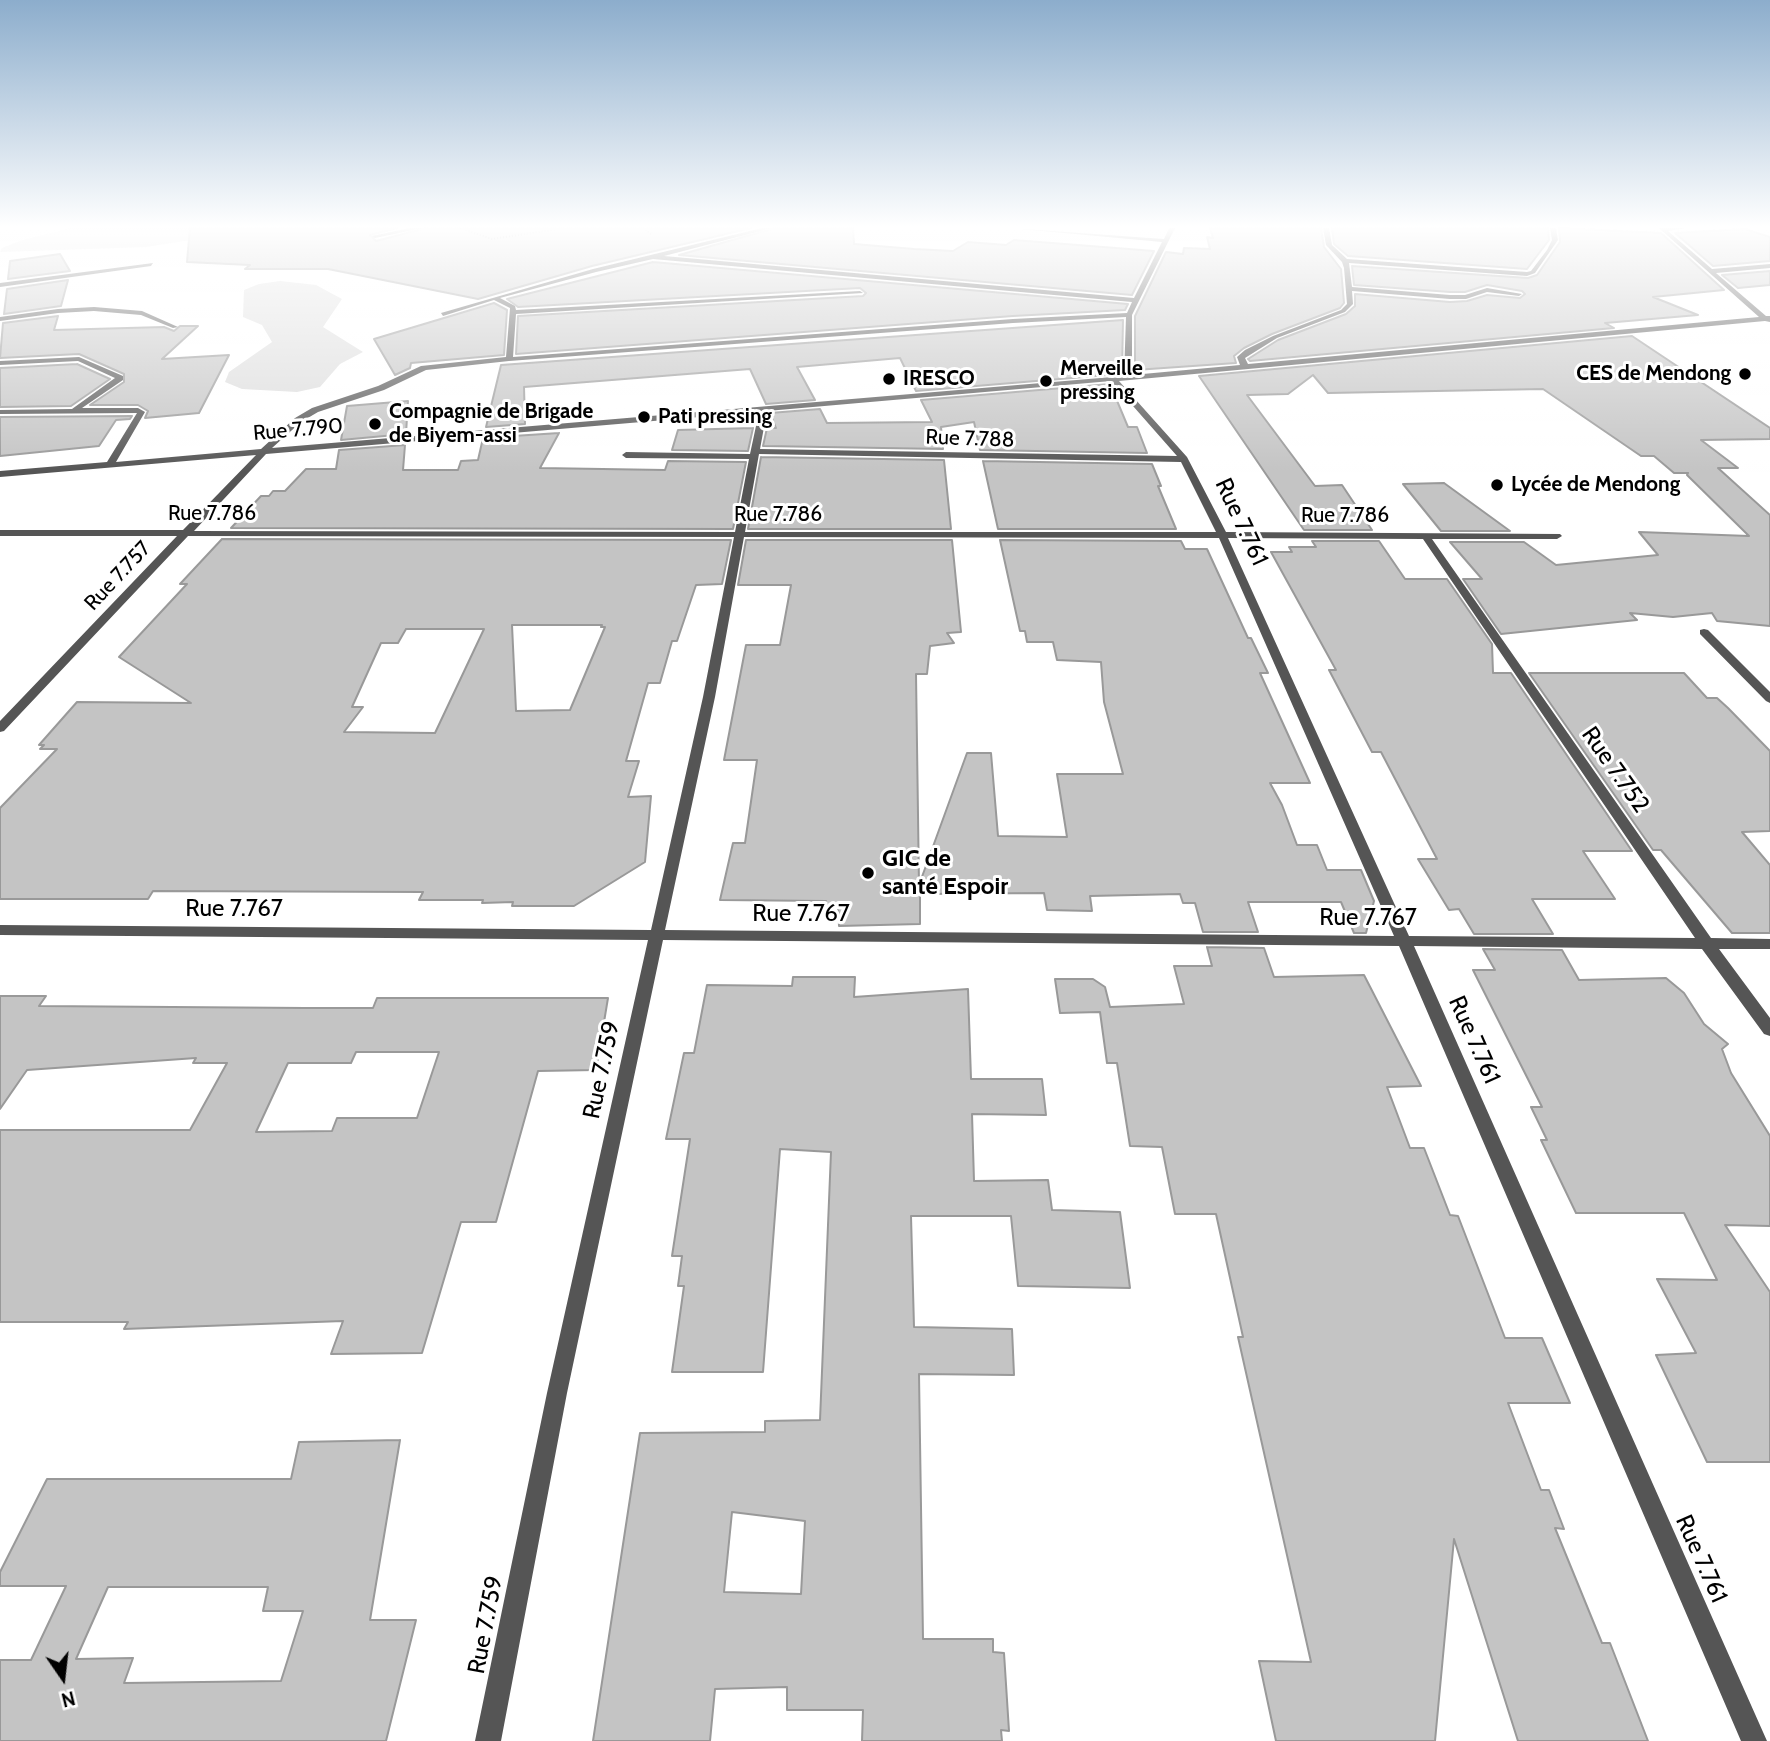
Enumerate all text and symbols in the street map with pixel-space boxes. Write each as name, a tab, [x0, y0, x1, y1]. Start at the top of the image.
place label: Merveille pressing	[1060, 356, 1143, 406]
place label: CES de Mendong	[1576, 361, 1731, 387]
place label: IRESCO	[903, 366, 975, 392]
marker: CES de Mendong	[1737, 366, 1753, 382]
marker: IRESCO	[881, 371, 897, 387]
marker: Merveille pressing	[1038, 373, 1054, 389]
place label: Compagnie de Brigade de Biyem-assi	[389, 399, 593, 449]
place label: Pati pressing	[658, 404, 772, 430]
marker: Pati pressing	[636, 409, 652, 425]
street label: Rue 7.790	[252, 414, 344, 446]
marker: Compagnie de Brigade de Biyem-assi	[367, 416, 383, 432]
street label: Rue 7.788	[925, 425, 1015, 453]
place label: Lycée de Mendong	[1511, 472, 1680, 498]
street label: Rue 7.761	[1208, 474, 1274, 570]
marker: Lycée de Mendong	[1489, 477, 1505, 493]
street label: Rue 7.786	[168, 501, 256, 527]
street label: Rue 7.786	[734, 502, 822, 528]
street label: Rue 7.786	[1301, 503, 1389, 529]
street label: Rue 7.757	[80, 536, 156, 616]
street label: Rue 7.752	[1575, 722, 1655, 818]
place label: GIC de santé Espoir	[882, 845, 1008, 901]
marker: GIC de santé Espoir	[860, 865, 876, 881]
street label: Rue 7.767	[185, 895, 283, 923]
street label: Rue 7.767	[752, 900, 850, 928]
street label: Rue 7.767	[1319, 904, 1417, 932]
street label: Rue 7.761	[1442, 992, 1506, 1088]
street label: Rue 7.759	[578, 1018, 626, 1122]
street label: Rue 7.761	[1669, 1511, 1733, 1607]
street label: Rue 7.759	[462, 1574, 510, 1676]
north arrow	[28, 1643, 98, 1713]
text: N	[59, 1686, 78, 1712]

